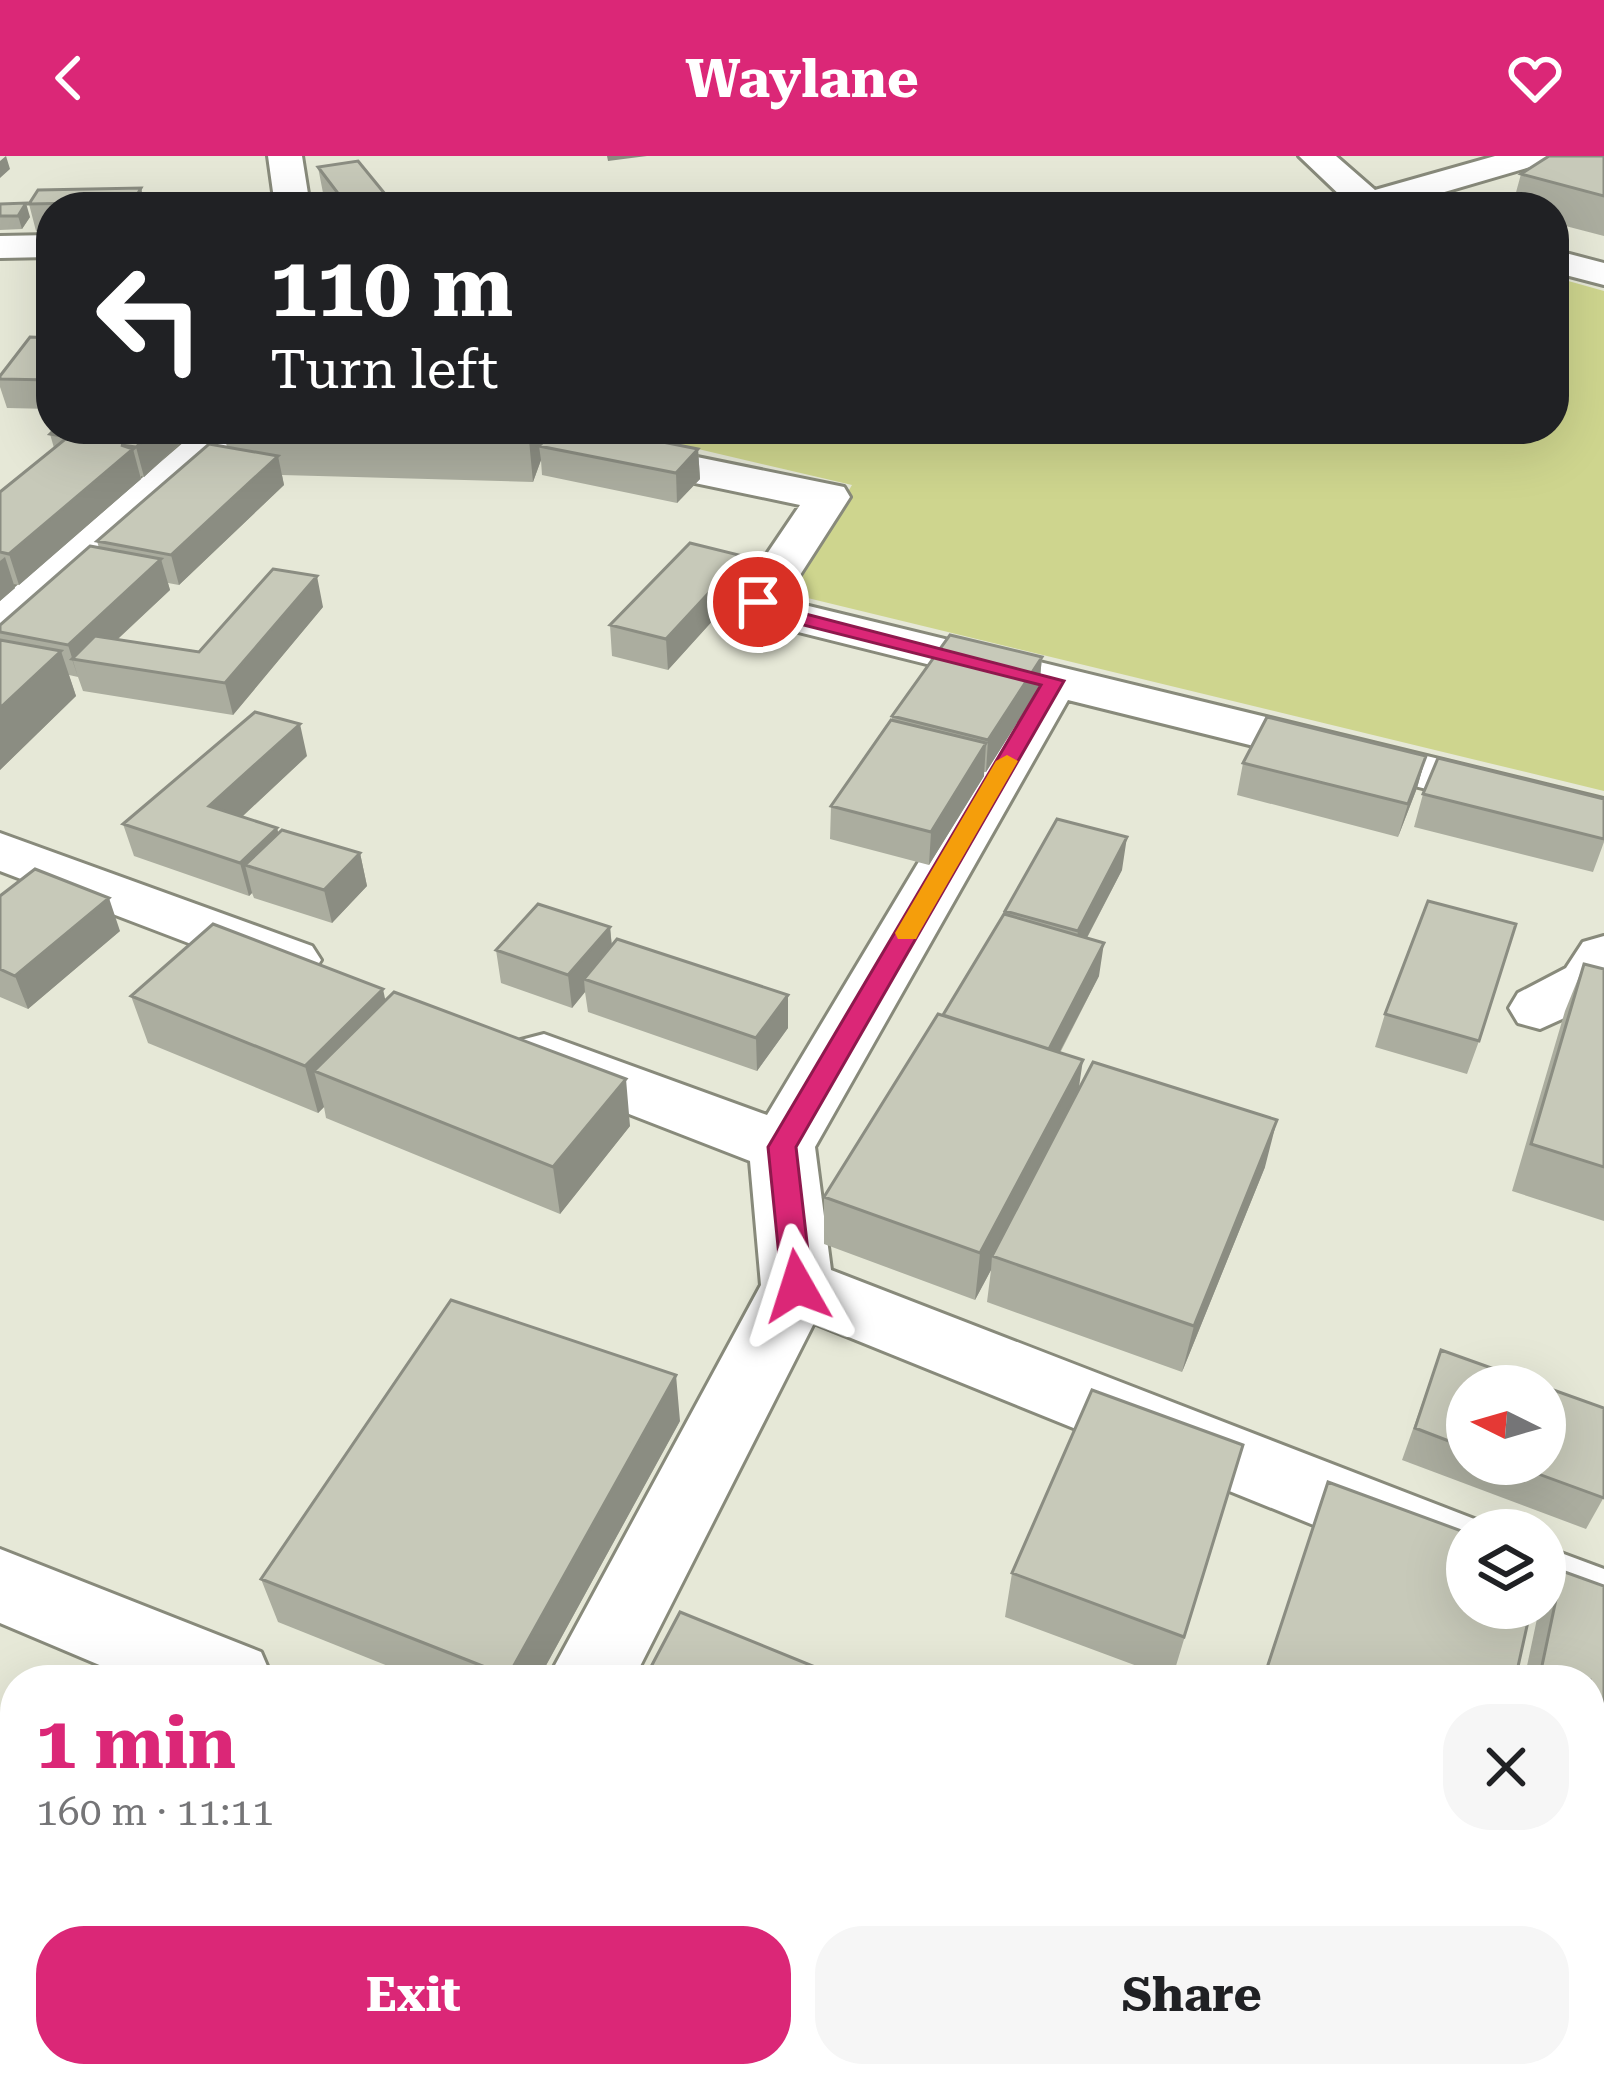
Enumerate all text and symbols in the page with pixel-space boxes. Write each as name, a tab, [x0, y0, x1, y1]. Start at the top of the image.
icon: back	[36, 45, 102, 111]
icon: heart	[1502, 45, 1568, 111]
text: Waylane	[685, 47, 919, 110]
text: 110 m	[270, 238, 513, 336]
icon: left	[72, 240, 228, 396]
text: Turn left	[270, 338, 498, 401]
pin	[707, 551, 809, 653]
icon: arrive	[725, 569, 791, 635]
position arrow	[734, 1223, 860, 1349]
north arrow	[1446, 1365, 1566, 1485]
map controls	[1446, 1365, 1566, 1629]
button: layers	[1446, 1509, 1566, 1629]
text: 1 min	[36, 1701, 236, 1786]
button: close	[1443, 1704, 1569, 1830]
text: 160 m · 11:11	[36, 1789, 274, 1835]
button: Exit	[36, 1926, 791, 2064]
button: Share	[815, 1926, 1569, 2064]

